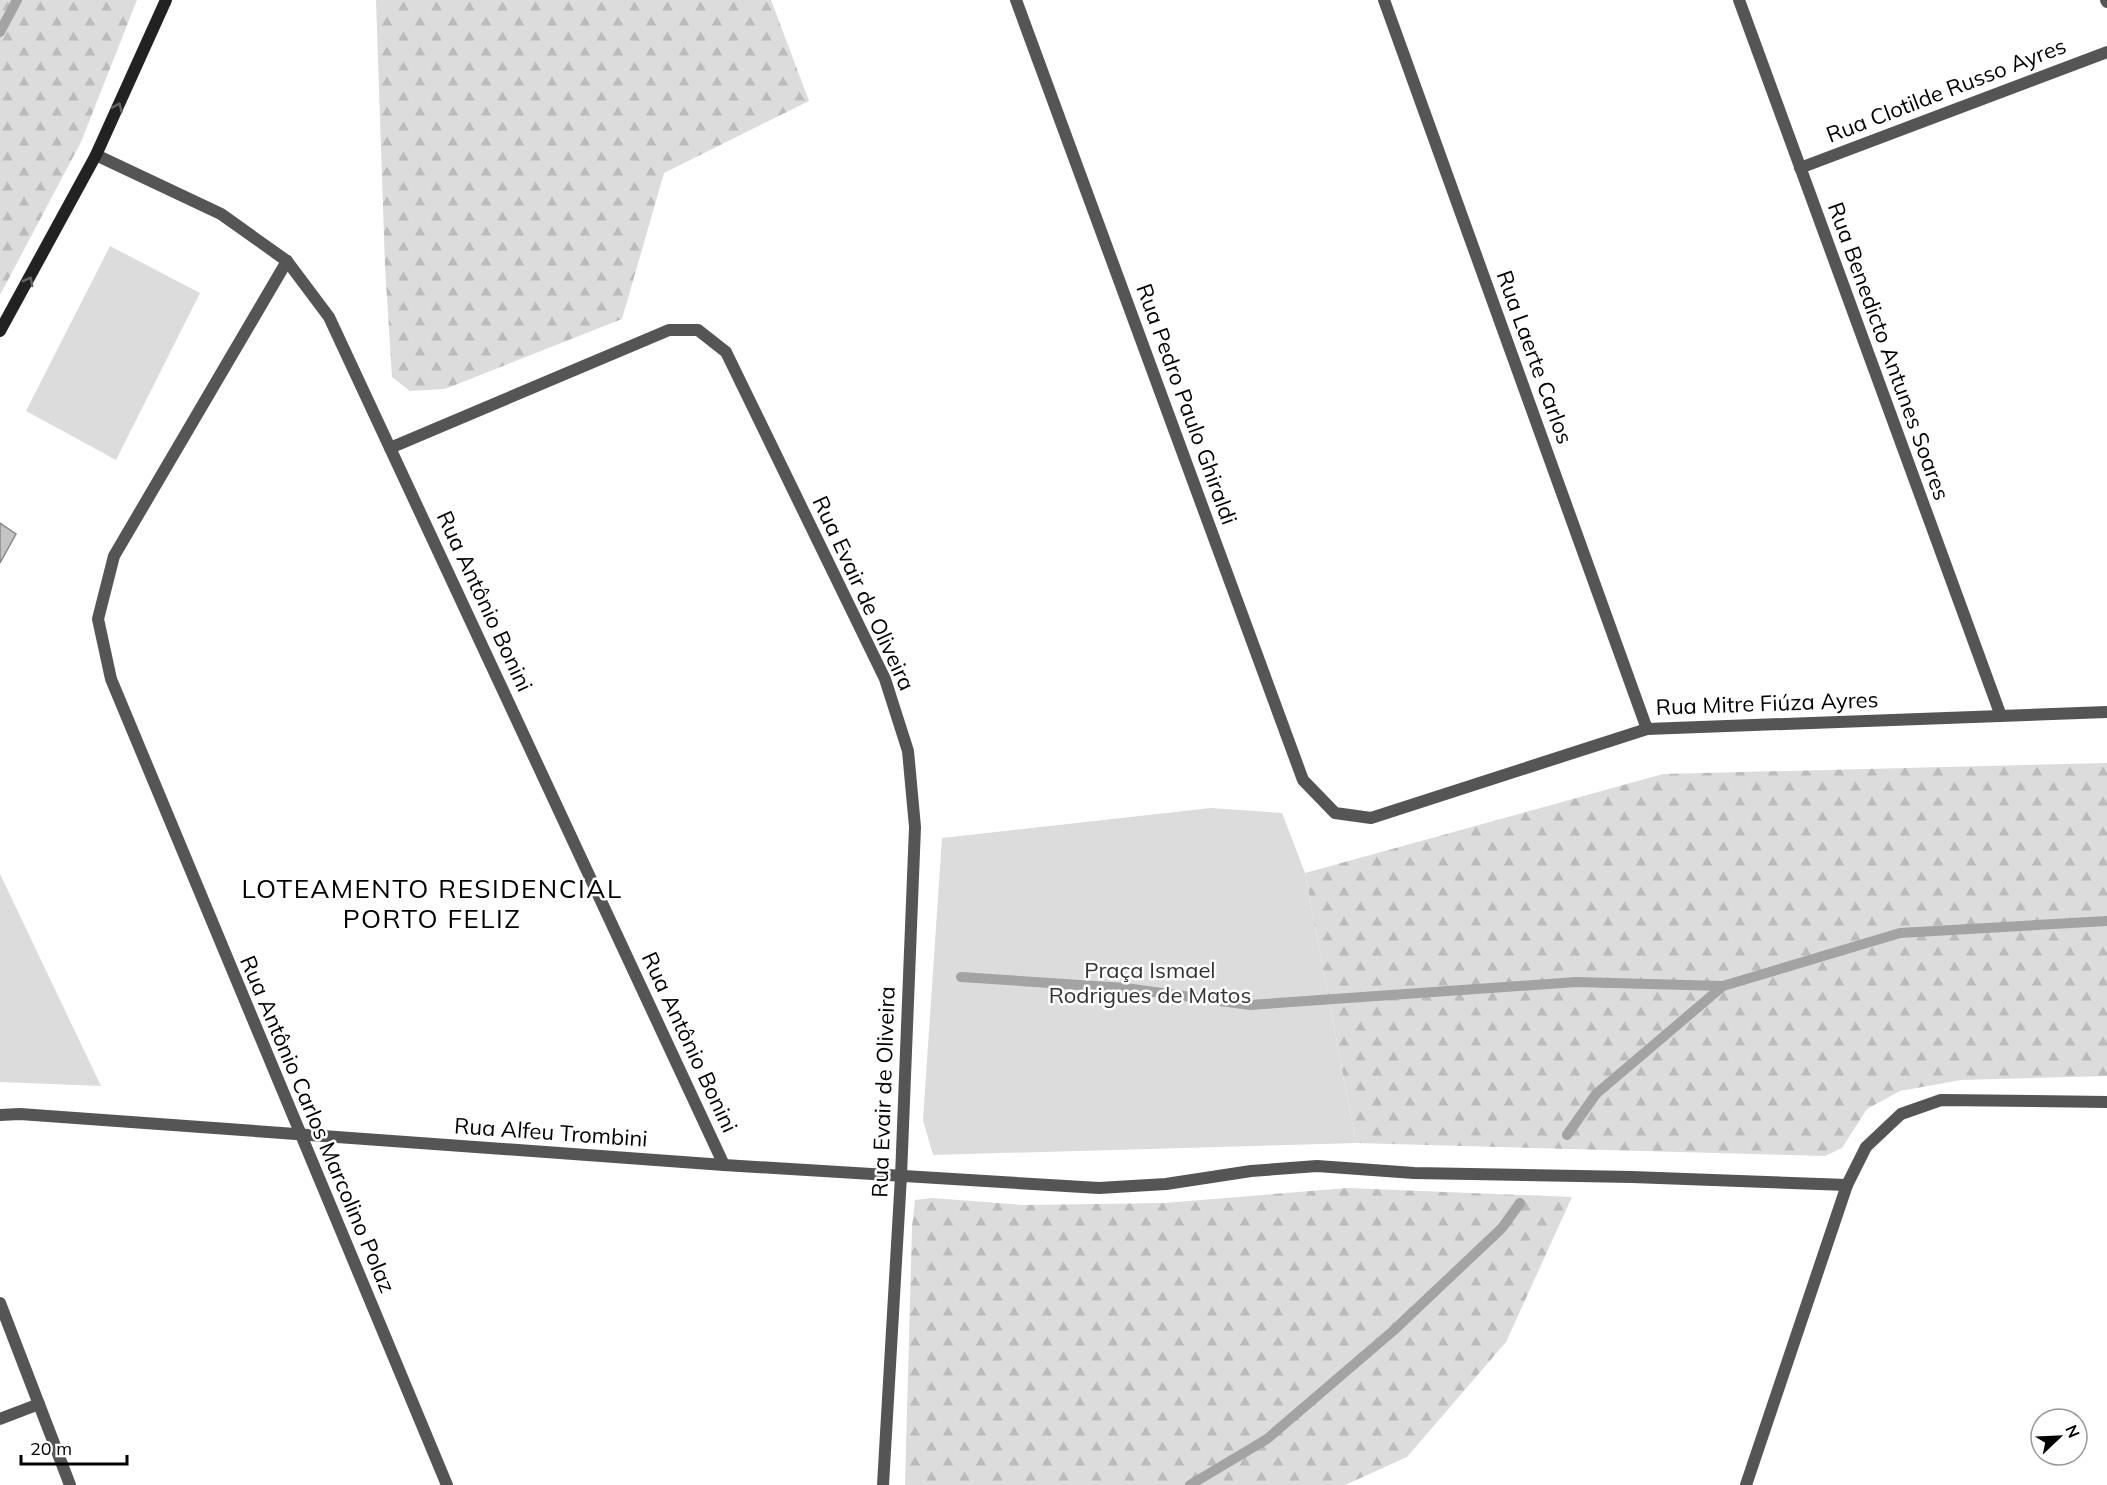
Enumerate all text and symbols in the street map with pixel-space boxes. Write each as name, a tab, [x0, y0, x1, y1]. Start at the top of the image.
street label: Rua Clotilde Russo Ayres	[1822, 31, 2070, 149]
one-way arrow	[111, 102, 123, 113]
street label: Rua Benedicto Antunes Soares	[1822, 198, 1956, 504]
street label: Rua Laerte Carlos	[1491, 266, 1579, 448]
one-way arrow	[22, 276, 33, 287]
street label: Rua Pedro Paulo Ghiraldi	[1130, 280, 1244, 528]
street label: Rua Evair de Oliveira	[807, 491, 921, 695]
street label: Rua Antônio Bonini	[431, 506, 539, 696]
street label: Rua Mitre Fiúza Ayres	[1655, 685, 1879, 721]
district label: LOTEAMENTO RESIDENCIAL PORTO FELIZ	[241, 872, 623, 935]
street label: Rua Antônio Bonini	[636, 947, 744, 1137]
street label: Rua Antônio Carlos Marcolino Polaz	[234, 951, 402, 1297]
park label: Praça Ismael Rodrigues de Matos	[1049, 956, 1251, 1009]
street label: Rua Evair de Oliveira	[865, 986, 901, 1198]
street label: Rua Alfeu Trombini	[453, 1111, 649, 1153]
north arrow	[2029, 1407, 2089, 1467]
text: N	[2061, 1422, 2084, 1441]
scale bar	[21, 1428, 128, 1466]
text: 20 m	[30, 1437, 72, 1460]

